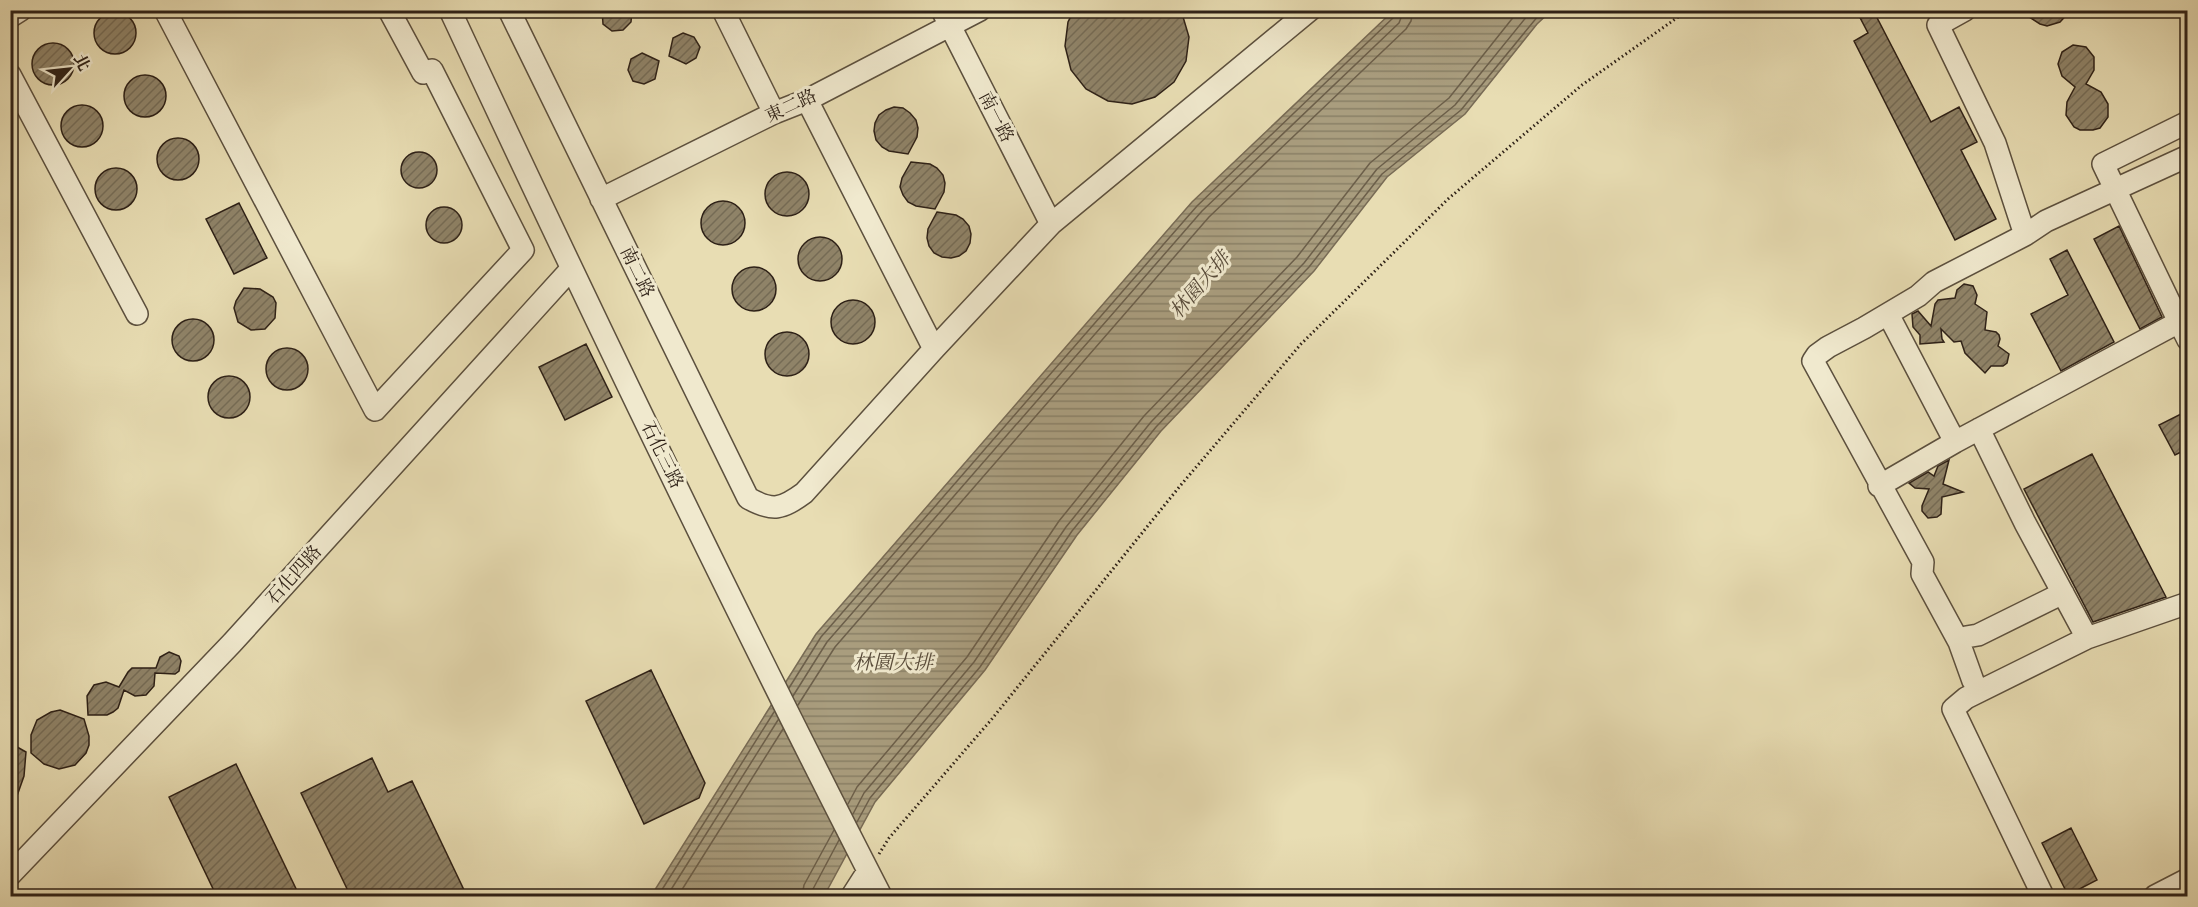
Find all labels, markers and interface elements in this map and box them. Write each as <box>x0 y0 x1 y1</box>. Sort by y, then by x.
north arrow <box>39 39 99 99</box>
text: 北 <box>70 51 94 74</box>
street label: 東二路 <box>762 85 820 127</box>
street label: 南一路 <box>974 88 1018 146</box>
street label: 南二路 <box>616 243 658 301</box>
water label: 林園大排 <box>1165 245 1237 323</box>
street label: 石化三路 <box>637 418 687 492</box>
street label: 石化四路 <box>262 541 326 609</box>
water label: 林園大排 <box>853 651 936 674</box>

